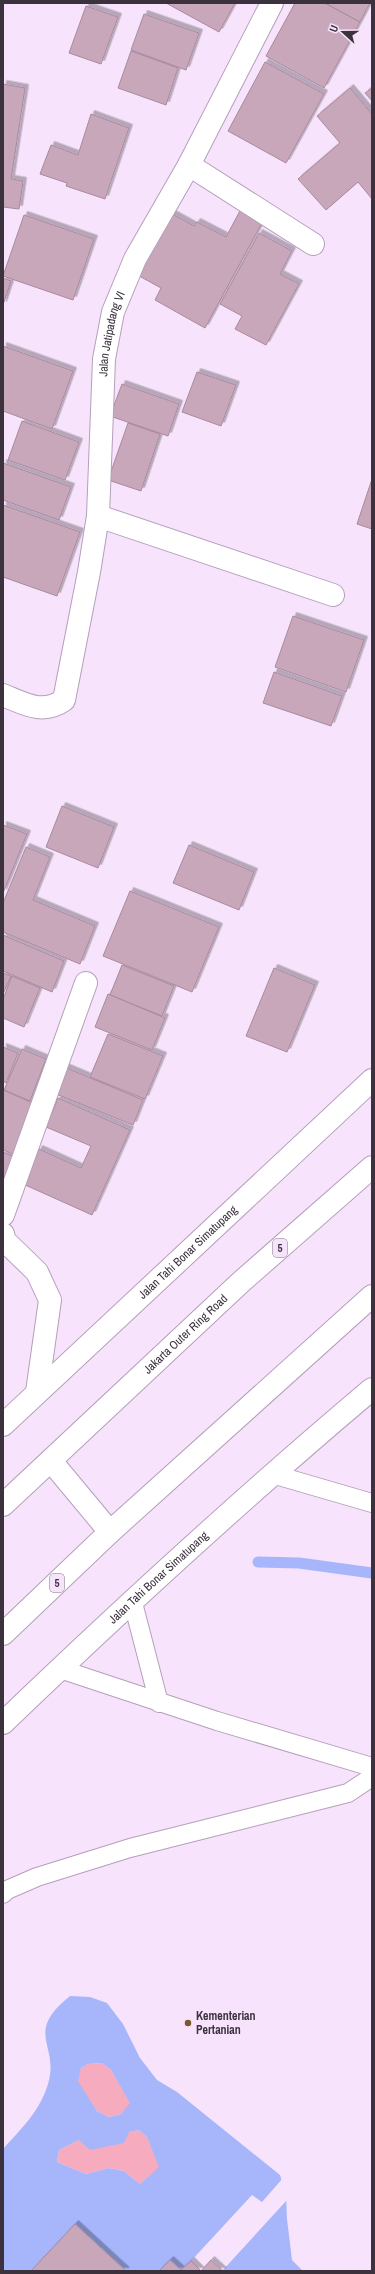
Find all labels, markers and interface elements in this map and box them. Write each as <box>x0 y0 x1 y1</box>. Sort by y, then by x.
north arrow <box>323 12 363 52</box>
text: U <box>326 23 341 34</box>
street label: Jalan Jatipadang VI <box>95 289 129 377</box>
street label: Jalan Tahi Bonar Simatupang <box>135 1202 241 1302</box>
road number: 5 <box>273 1239 287 1257</box>
street label: Jakarta Outer Ring Road <box>140 1291 231 1377</box>
street label: Jalan Tahi Bonar Simatupang <box>105 1527 212 1627</box>
road number: 5 <box>50 1574 64 1592</box>
place label: Kementerian Pertanian <box>196 2008 256 2038</box>
marker: Kementerian Pertanian <box>183 2018 193 2028</box>

